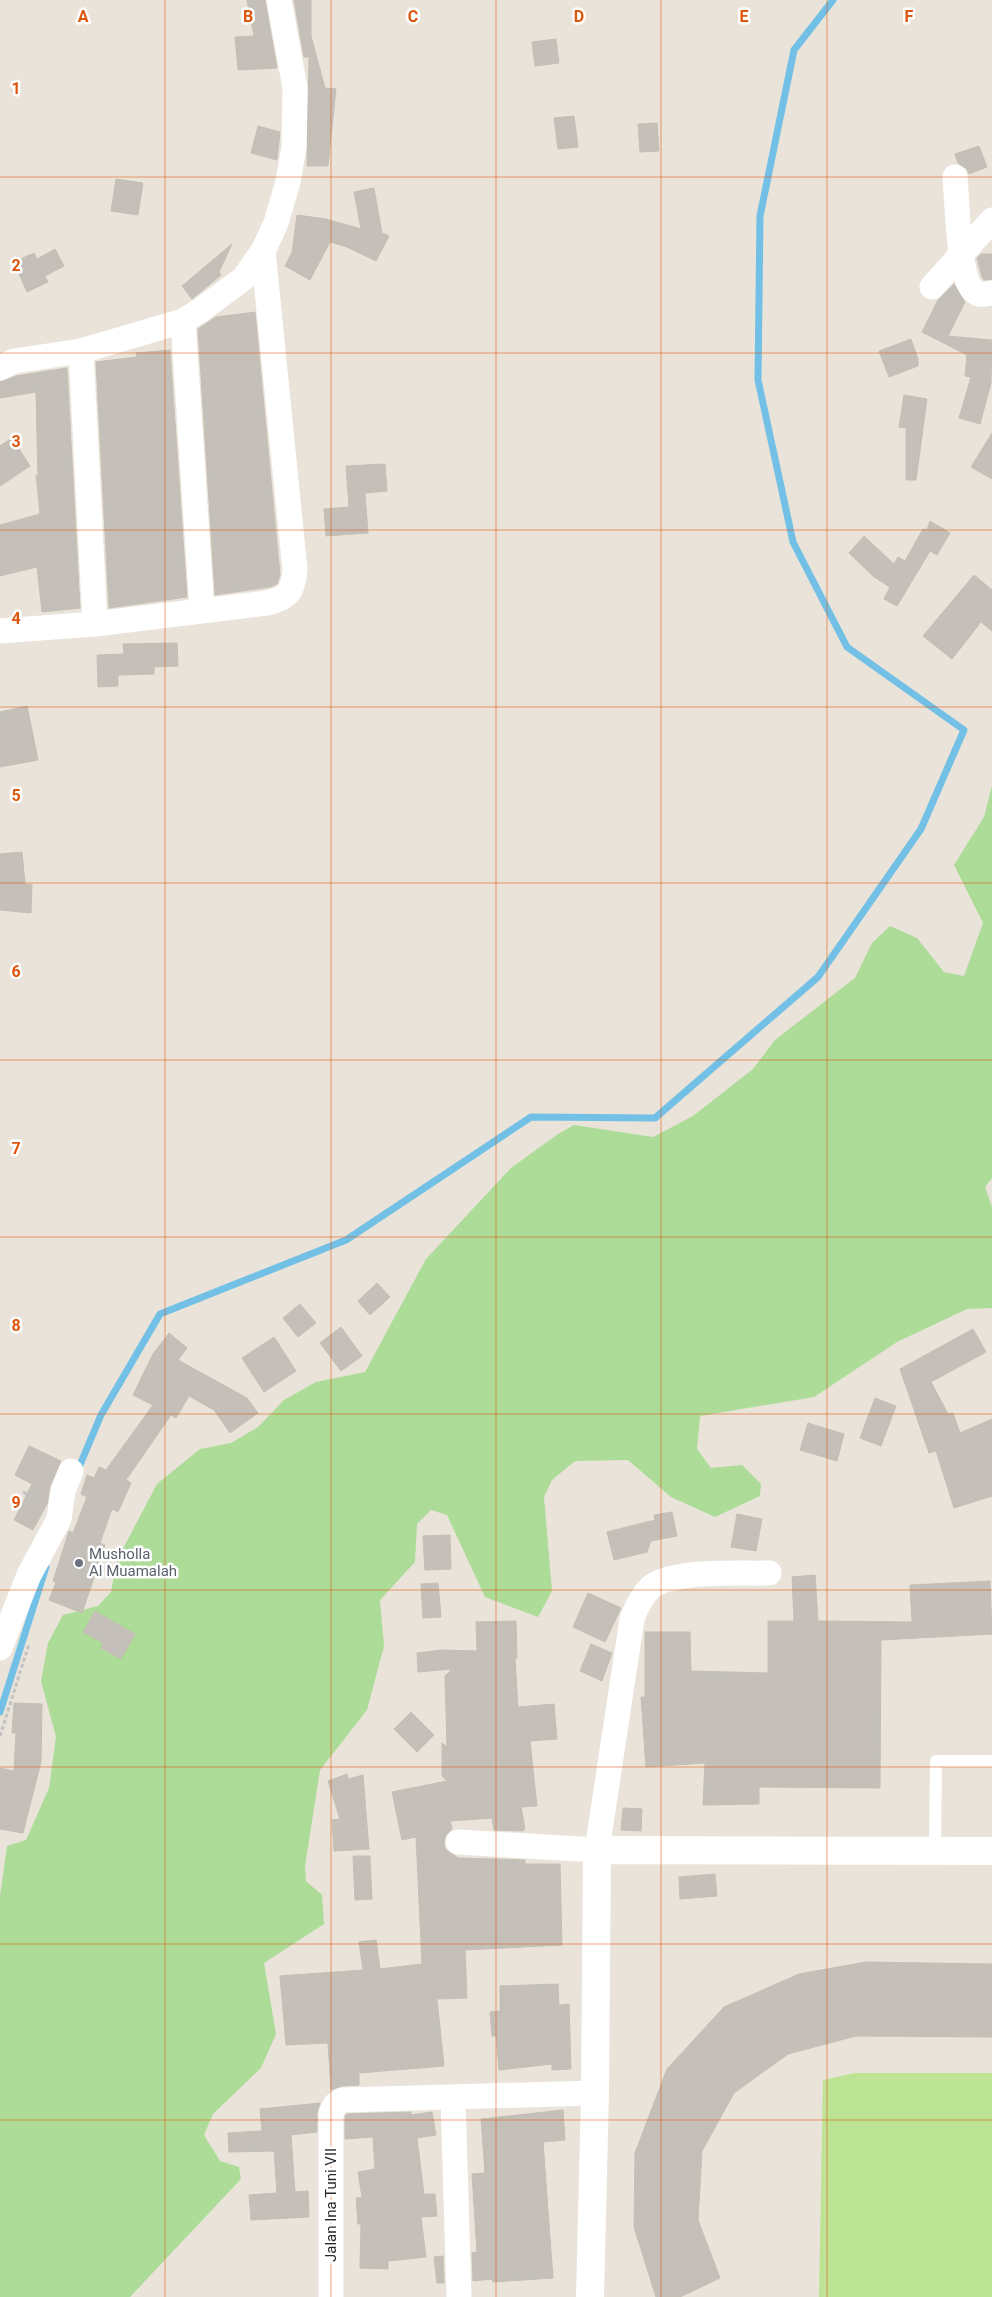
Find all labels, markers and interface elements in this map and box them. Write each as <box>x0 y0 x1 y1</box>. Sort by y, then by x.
text: A <box>78 7 89 26</box>
text: B <box>243 7 253 26</box>
text: C <box>408 7 418 26</box>
text: D <box>574 7 584 26</box>
text: E <box>740 7 749 26</box>
text: F <box>905 7 914 26</box>
text: 1 <box>11 79 21 98</box>
text: 2 <box>11 256 21 275</box>
text: 3 <box>11 432 21 451</box>
text: 4 <box>11 609 21 628</box>
text: 5 <box>11 786 21 805</box>
text: 6 <box>11 962 21 981</box>
text: 7 <box>11 1139 21 1158</box>
text: 8 <box>11 1316 21 1335</box>
text: 9 <box>11 1493 21 1512</box>
place label: Musholla Al Muamalah <box>89 1545 177 1580</box>
marker: Musholla Al Muamalah <box>73 1557 85 1569</box>
street label: Jalan Ina Tuni VII <box>322 2148 340 2262</box>

